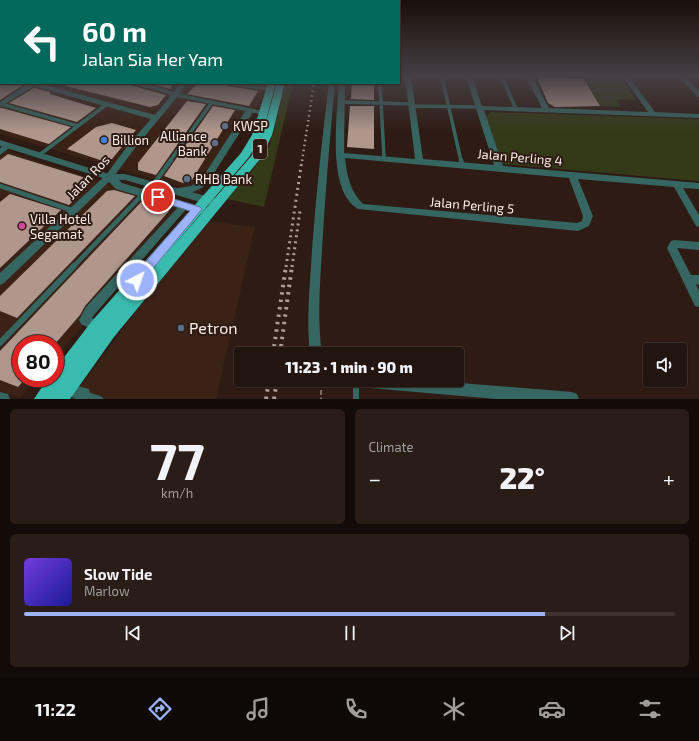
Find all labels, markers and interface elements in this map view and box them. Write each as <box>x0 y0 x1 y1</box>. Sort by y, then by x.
text: 60 m <box>82 14 147 48</box>
icon: left <box>16 16 68 68</box>
text: Jalan Sia Her Yam <box>82 48 223 70</box>
place label: KWSP <box>233 118 268 134</box>
marker: KWSP <box>220 121 230 131</box>
place label: Alliance Bank <box>160 128 207 159</box>
place label: Billion <box>112 132 149 148</box>
marker: Billion <box>99 135 109 145</box>
marker: Alliance Bank <box>210 138 220 148</box>
road number: 1 <box>253 139 267 159</box>
street label: Jalan Perling 4 <box>477 145 563 169</box>
street label: Jalan Ros <box>63 152 113 202</box>
place label: RHB Bank <box>195 171 252 187</box>
marker: RHB Bank <box>182 174 192 184</box>
pin <box>141 180 175 214</box>
icon: arrive <box>147 186 169 208</box>
street label: Jalan Perling 5 <box>429 193 515 217</box>
place label: Villa Hotel Segamat <box>30 211 91 242</box>
marker: Villa Hotel Segamat <box>17 221 27 231</box>
position arrow <box>116 259 158 301</box>
place label: Petron <box>189 318 238 337</box>
marker: Petron <box>176 323 186 333</box>
speed limit sign: 80 <box>12 335 64 387</box>
map controls <box>643 343 687 387</box>
button: sound <box>643 343 687 387</box>
text: 11:23 · 1 min · 90 m <box>285 358 413 376</box>
text: 77 <box>150 428 205 490</box>
text: Climate <box>369 439 413 455</box>
text: 22° <box>499 459 545 495</box>
text: − <box>369 465 381 491</box>
text: + <box>663 465 675 491</box>
text: km/h <box>161 485 193 501</box>
text: Slow Tide <box>84 565 152 583</box>
text: Marlow <box>84 583 130 599</box>
icon: previous <box>122 622 144 644</box>
icon: pause <box>339 622 361 644</box>
icon: next <box>556 622 578 644</box>
icon: directions <box>146 695 174 723</box>
icon: music <box>244 695 272 723</box>
icon: phone <box>342 695 370 723</box>
icon: climate <box>440 695 468 723</box>
icon: car <box>538 695 566 723</box>
icon: filters <box>636 695 664 723</box>
text: 11:22 <box>35 698 76 720</box>

